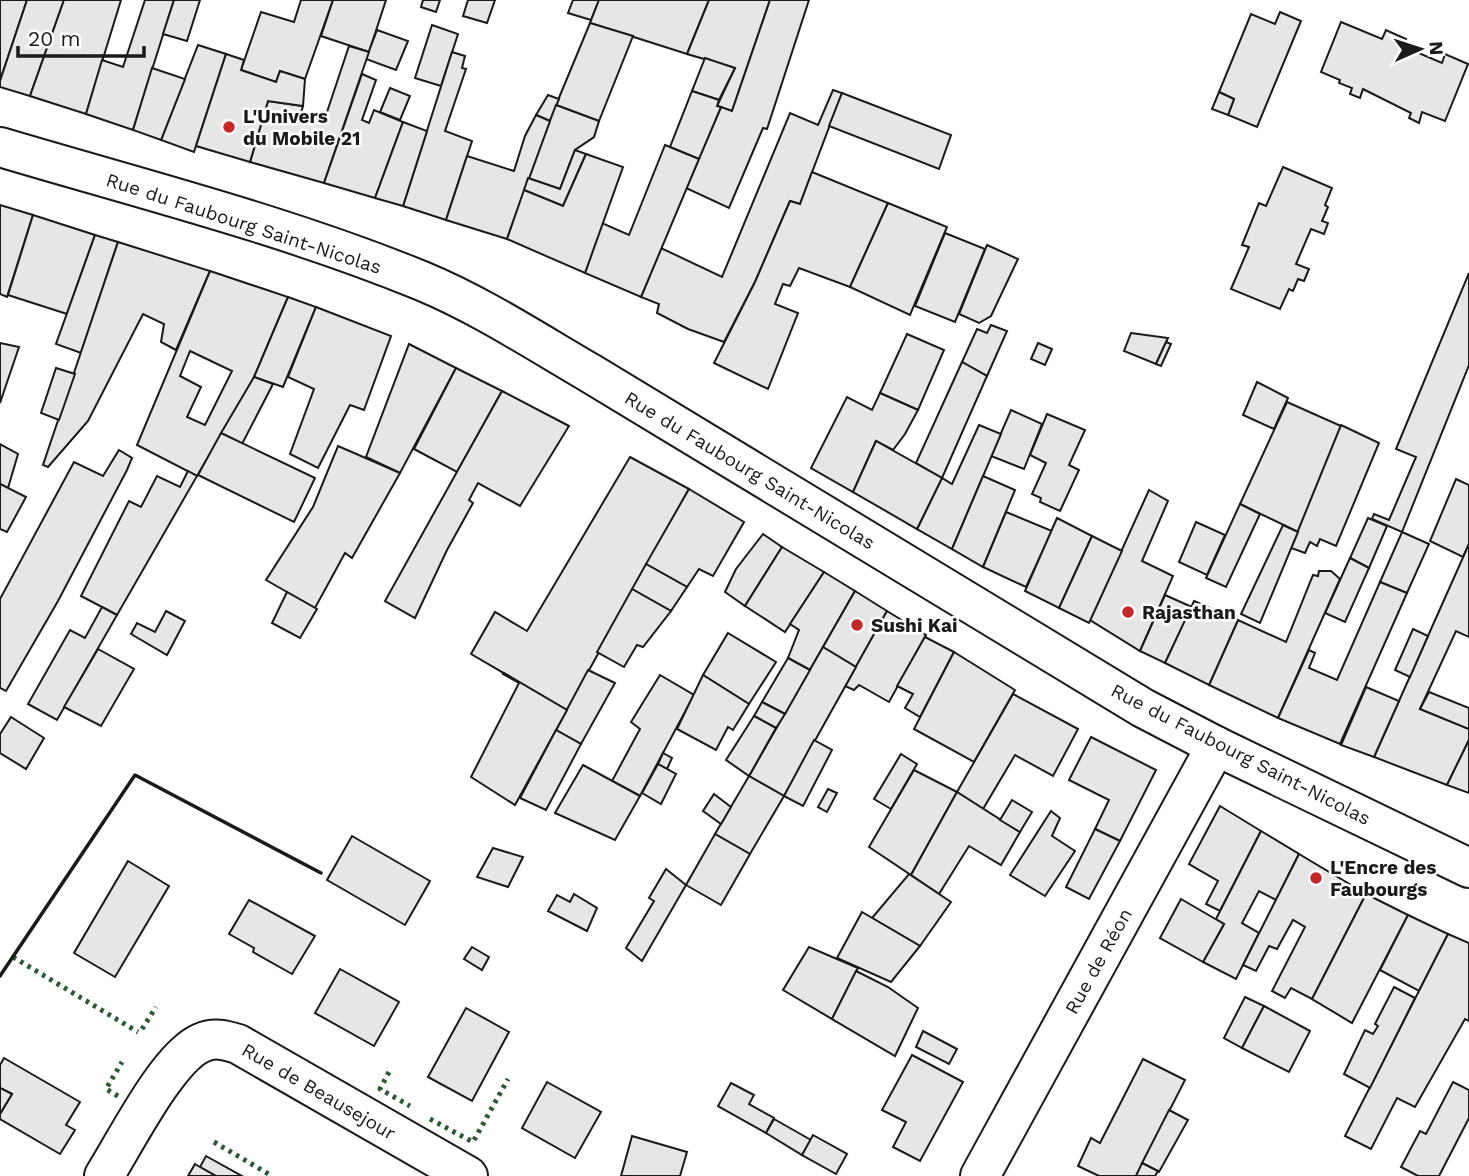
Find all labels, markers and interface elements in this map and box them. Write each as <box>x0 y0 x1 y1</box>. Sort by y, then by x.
scale bar <box>18 14 144 58</box>
north arrow <box>1385 14 1455 84</box>
text: 20 m <box>28 26 80 51</box>
text: N <box>1425 40 1448 56</box>
place label: L'Univers du Mobile 21 <box>243 105 360 150</box>
marker: L'Univers du Mobile 21 <box>221 119 237 135</box>
street label: Rue du Faubourg Saint-Nicolas <box>103 168 384 279</box>
street label: Rue du Faubourg Saint-Nicolas <box>620 386 879 554</box>
place label: Rajasthan <box>1142 601 1236 624</box>
marker: Rajasthan <box>1120 604 1136 620</box>
place label: Sushi Kai <box>871 614 957 637</box>
marker: Sushi Kai <box>849 617 865 633</box>
street label: Rue du Faubourg Saint-Nicolas <box>1107 679 1374 830</box>
place label: L'Encre des Faubourgs <box>1330 856 1436 901</box>
marker: L'Encre des Faubourgs <box>1308 870 1324 886</box>
street label: Rue de Réon <box>1060 904 1137 1018</box>
street label: Rue de Beausejour <box>238 1038 400 1145</box>

